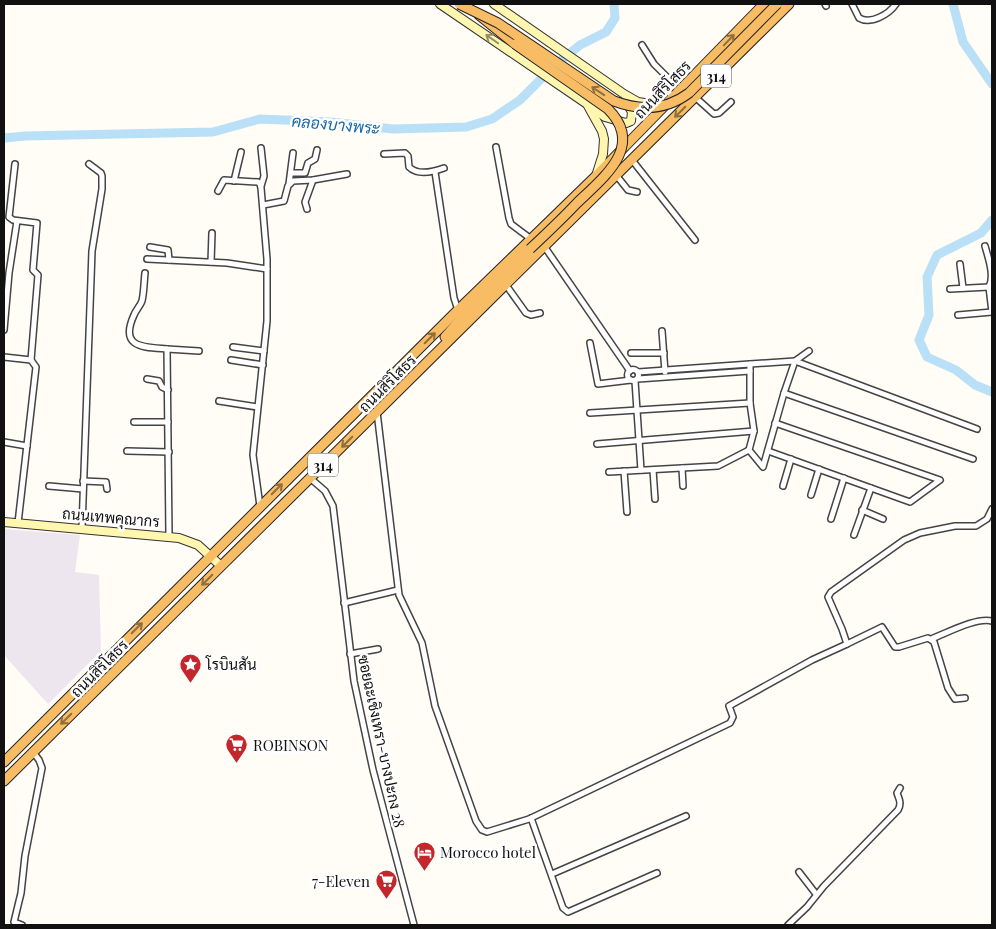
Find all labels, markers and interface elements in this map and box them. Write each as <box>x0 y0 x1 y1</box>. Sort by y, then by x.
one-way arrow <box>485 34 499 44</box>
one-way arrow <box>723 34 735 46</box>
street label: ถนนสิริโสธร <box>629 56 695 122</box>
road number: 314 <box>701 64 731 88</box>
one-way arrow <box>591 86 605 96</box>
one-way arrow <box>674 106 686 118</box>
water label: คลองบางพระ <box>291 110 382 138</box>
one-way arrow <box>424 331 436 344</box>
street label: ถนนสิริโสธร <box>354 350 420 416</box>
one-way arrow <box>341 435 353 448</box>
road number: 314 <box>308 454 338 476</box>
one-way arrow <box>271 483 284 495</box>
street label: ถนนเทพคุณากร <box>61 503 161 533</box>
one-way arrow <box>200 574 213 586</box>
one-way arrow <box>131 622 144 634</box>
street label: ถนนสิริโสธร <box>66 635 132 701</box>
place icon: โรบินสัน <box>178 652 202 683</box>
street label: ซอยฉะเชิงเทรา-บางปะกง 28 <box>354 653 410 829</box>
place label: โรบินสัน <box>205 654 256 674</box>
one-way arrow <box>61 713 73 725</box>
supermarket icon: ROBINSON <box>225 733 249 764</box>
place label: ROBINSON <box>253 735 329 755</box>
hotel icon: Morocco hotel <box>412 840 436 871</box>
place label: Morocco hotel <box>440 842 536 862</box>
supermarket icon: 7-Eleven <box>374 869 398 900</box>
place label: 7-Eleven <box>312 871 370 891</box>

